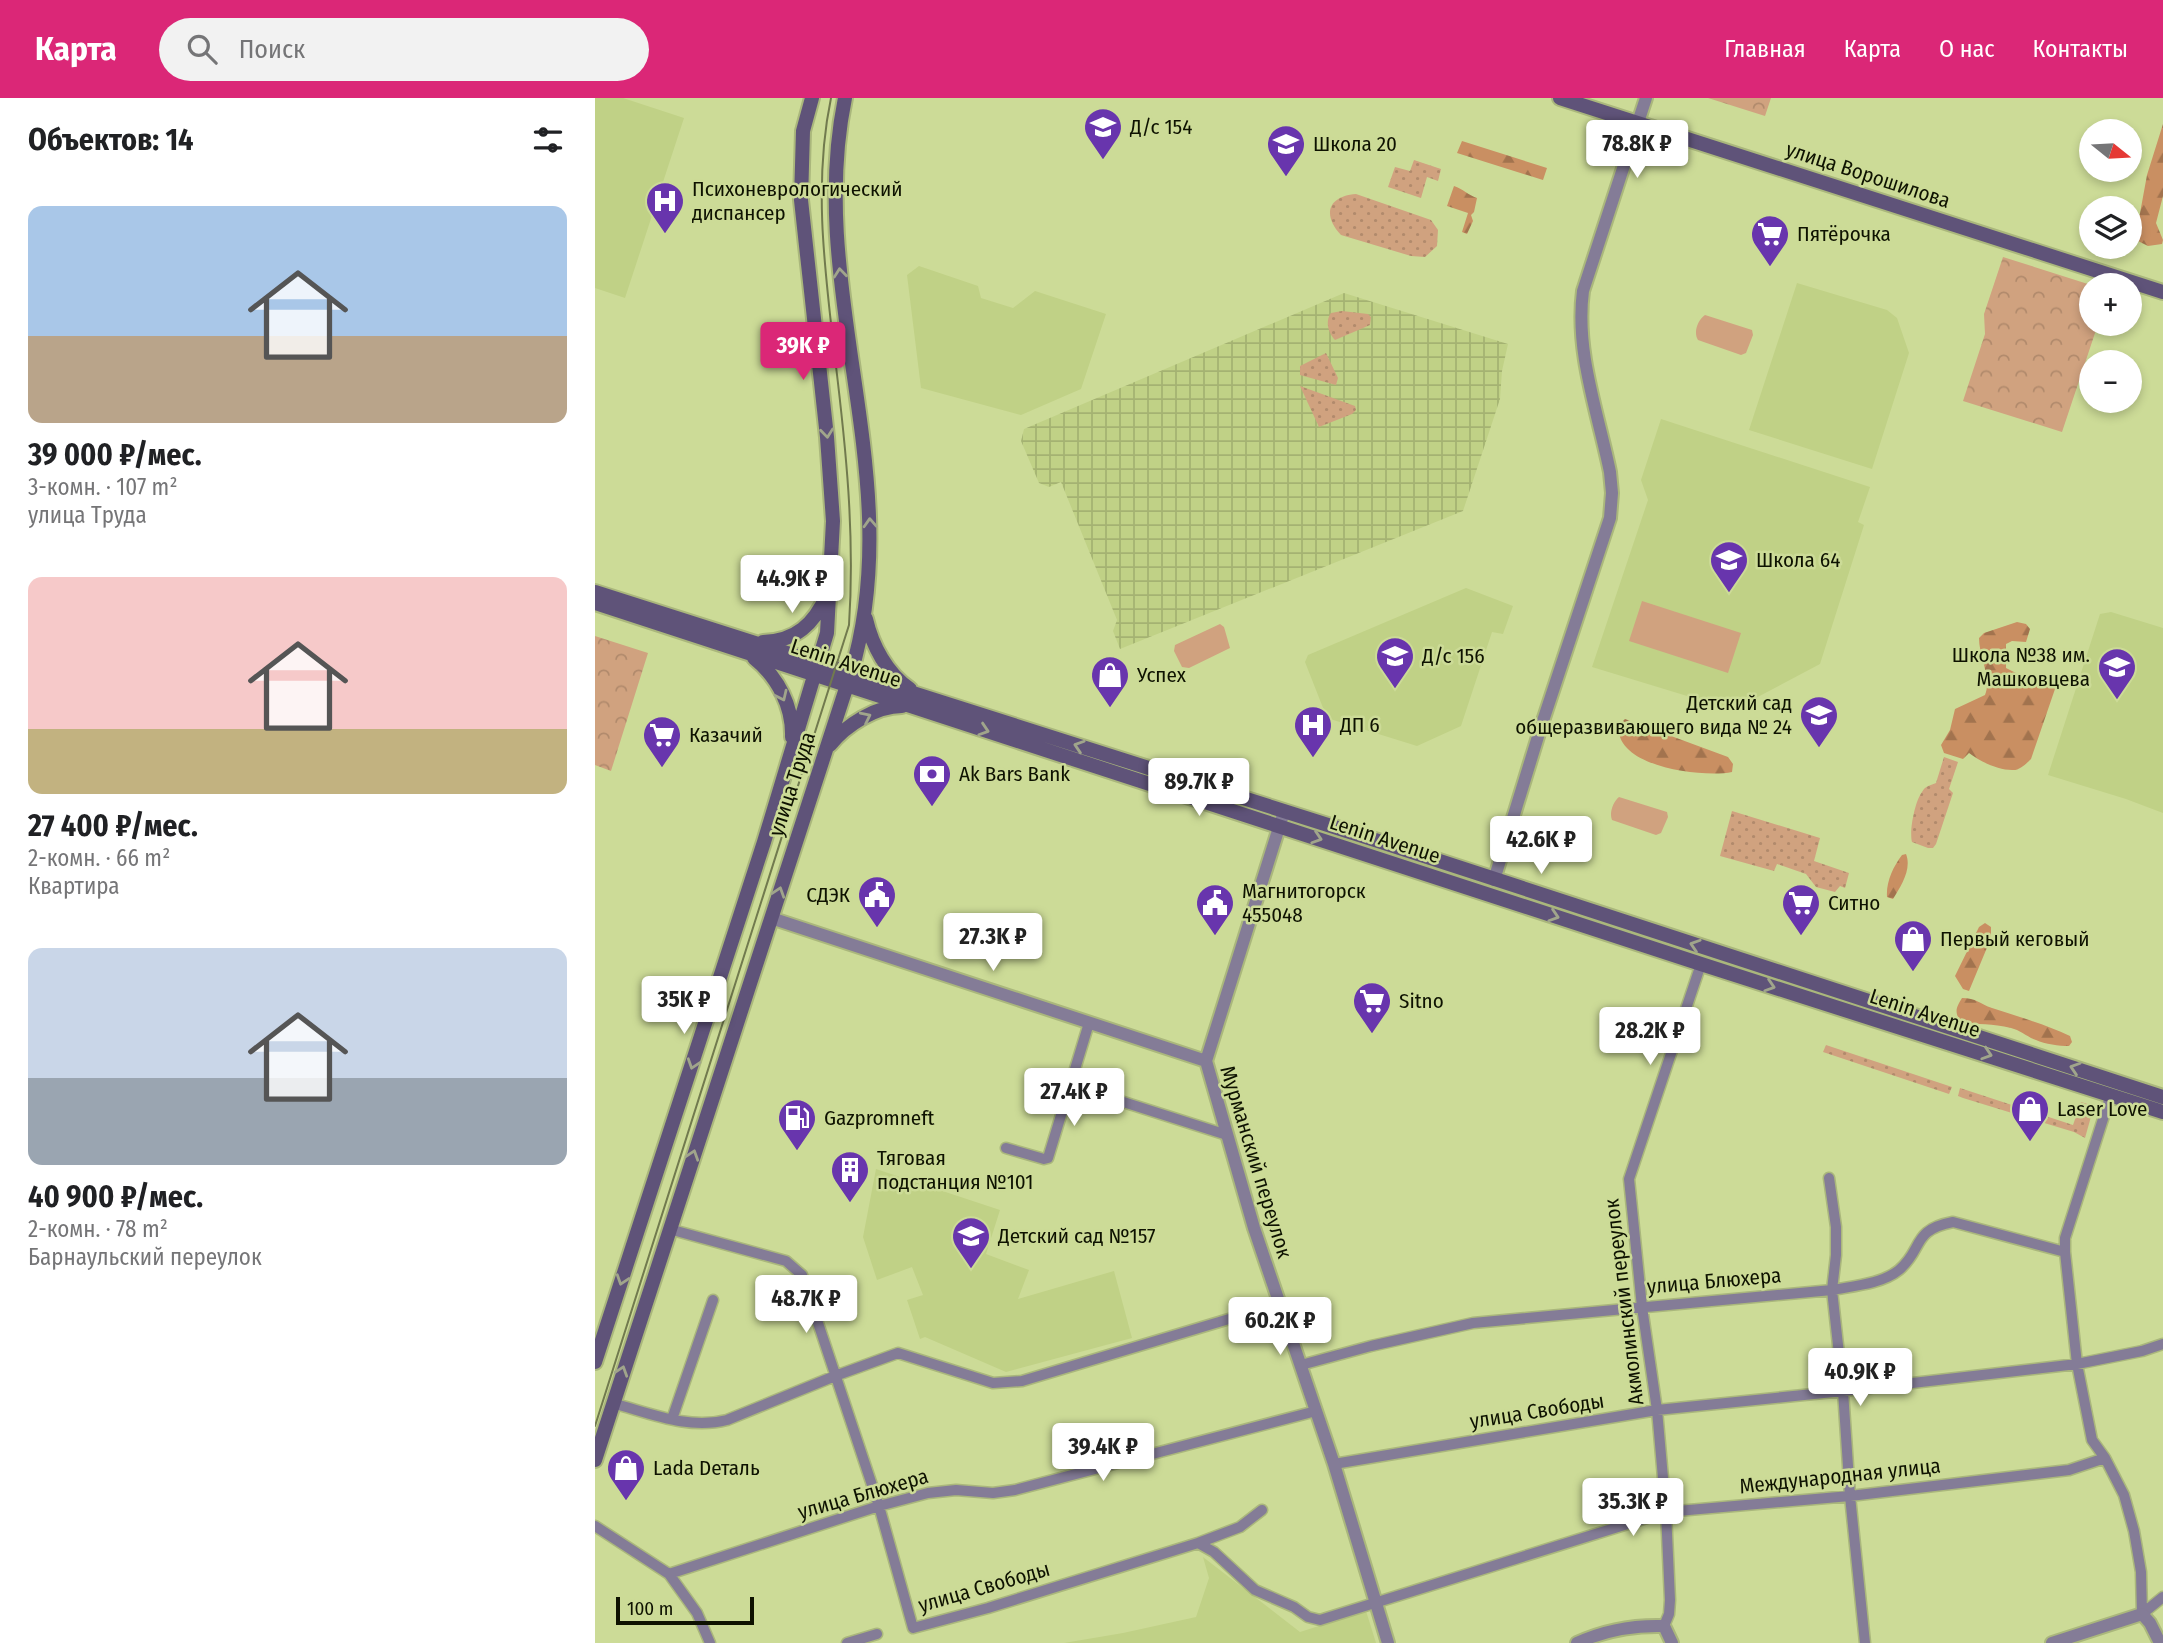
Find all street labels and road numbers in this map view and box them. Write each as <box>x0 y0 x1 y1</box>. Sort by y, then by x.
street label: улица Ворошилова <box>1783 136 1953 214</box>
street label: Lenin Avenue <box>787 633 905 693</box>
street label: улица Труда <box>763 728 821 840</box>
street label: Lenin Avenue <box>1326 809 1444 869</box>
street label: Lenin Avenue <box>1866 983 1984 1043</box>
street label: Мурманский переулок <box>1214 1063 1298 1261</box>
street label: Акмолинский переулок <box>1598 1197 1650 1407</box>
street label: улица Блюхера <box>1646 1262 1782 1300</box>
street label: улица Свободы <box>1468 1388 1606 1434</box>
street label: Международная улица <box>1738 1453 1942 1499</box>
street label: улица Блюхера <box>795 1463 931 1525</box>
street label: улица Свободы <box>915 1556 1053 1618</box>

